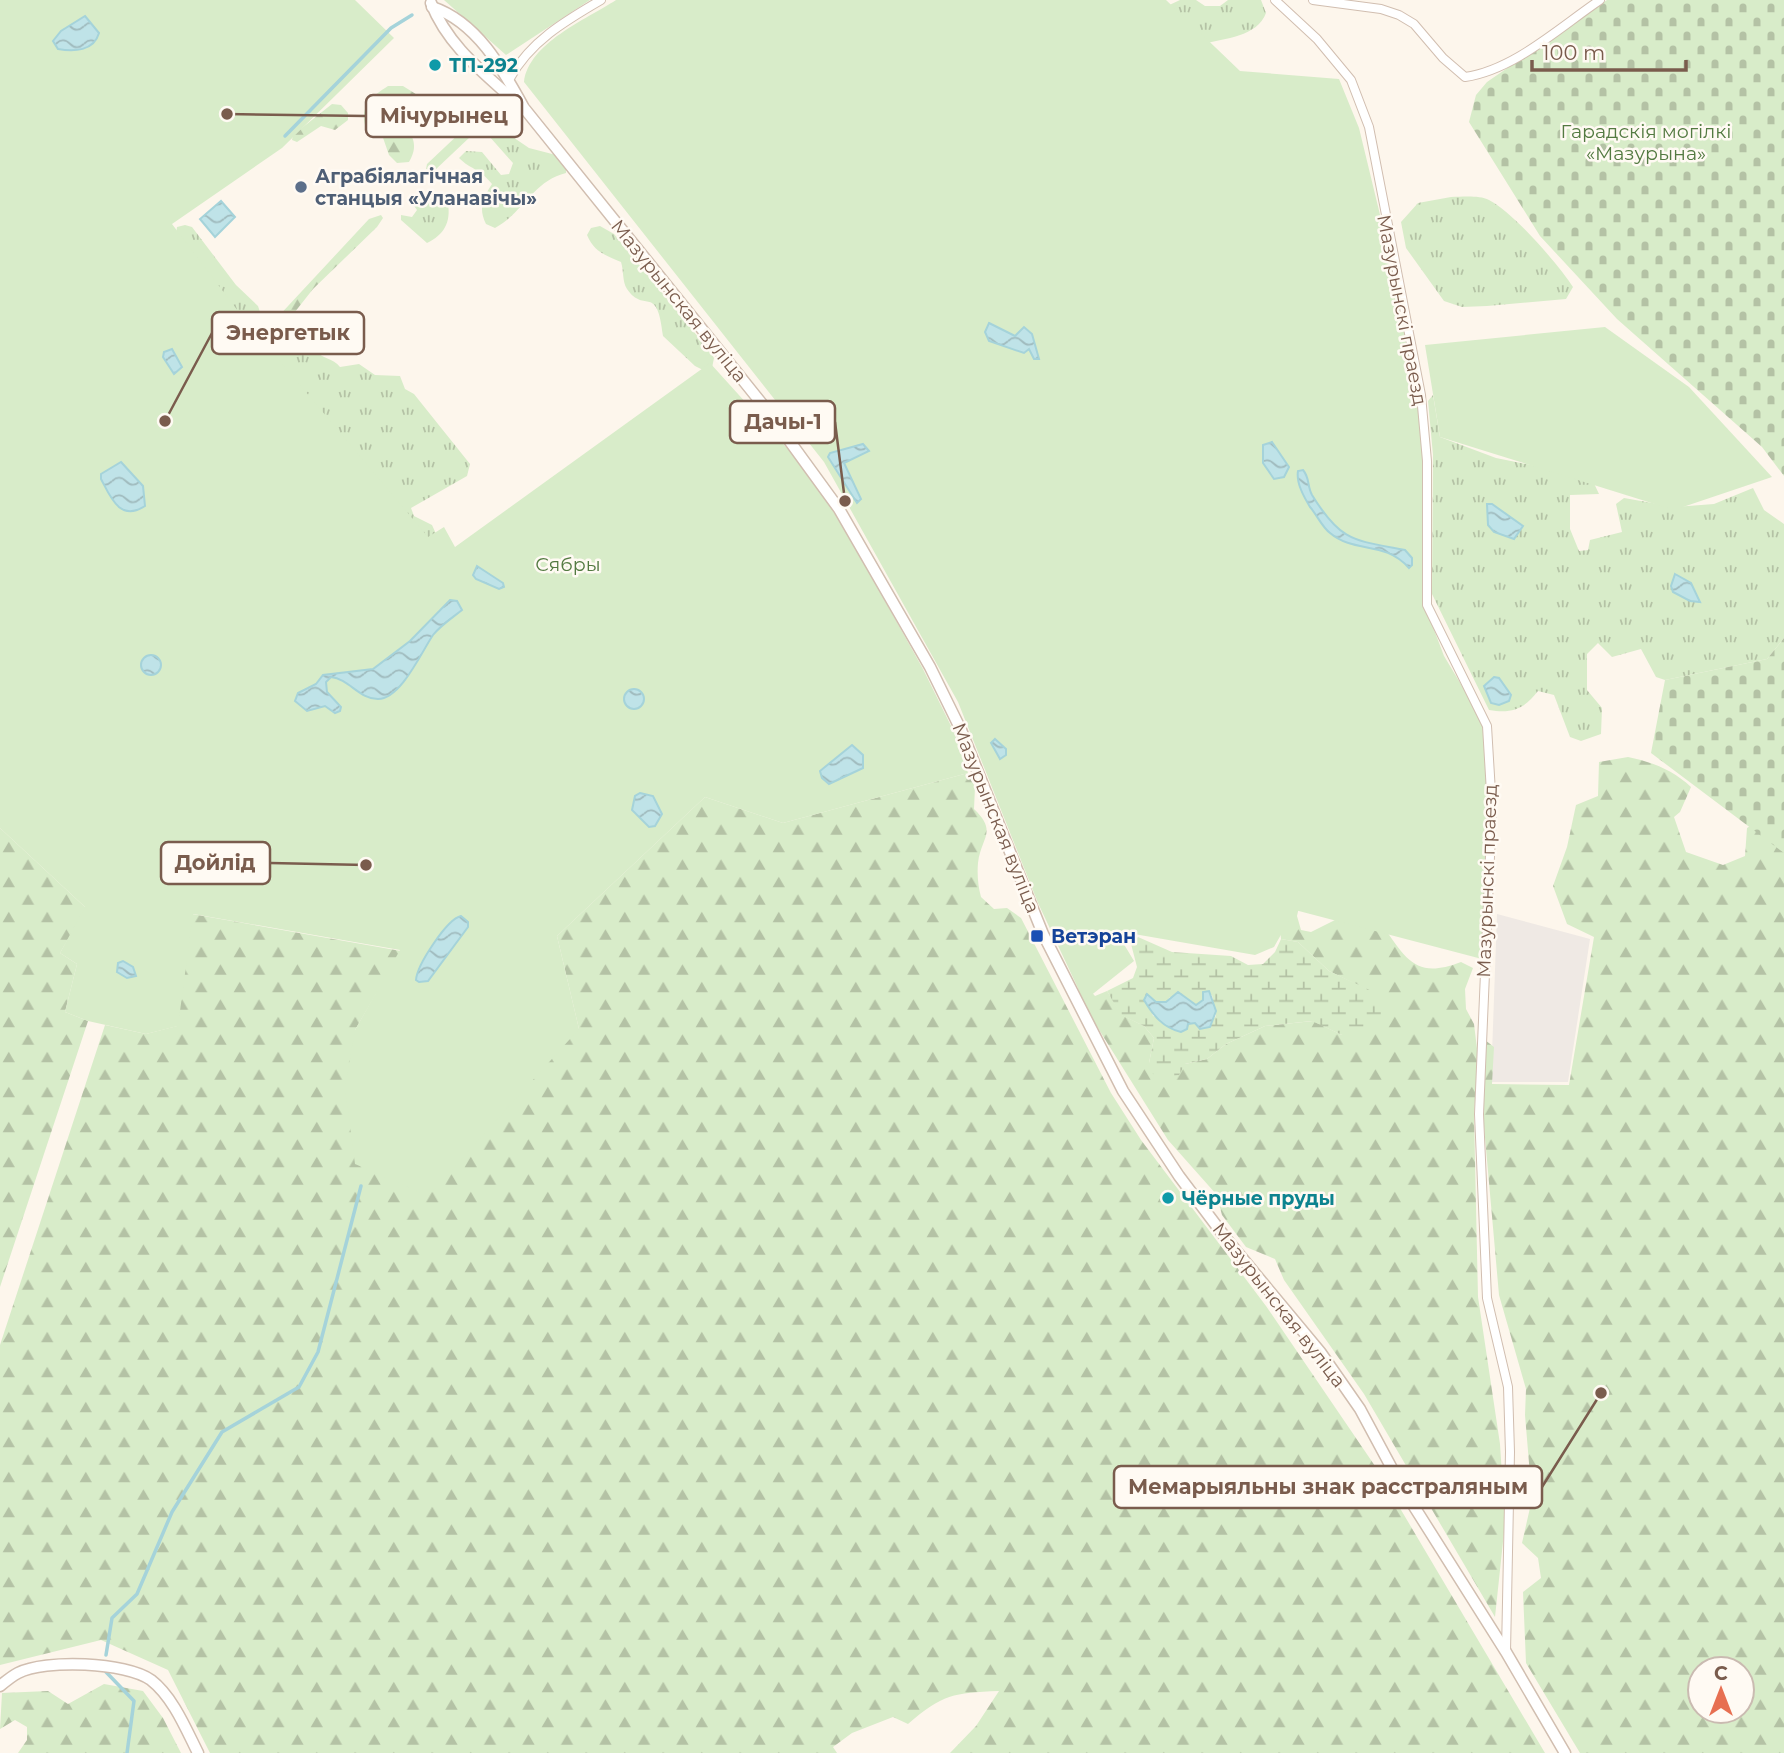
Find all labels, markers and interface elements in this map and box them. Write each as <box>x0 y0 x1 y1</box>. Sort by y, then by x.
scale bar <box>1532 28 1686 72</box>
text: 100 m <box>1542 40 1605 65</box>
place label: ТП-292 <box>449 54 518 77</box>
marker: ТП-292 <box>427 57 443 73</box>
callout: Мічурынец <box>366 95 522 137</box>
text: Мічурынец <box>380 103 508 128</box>
park label: Гарадскія могілкі «Мазурына» <box>1561 120 1731 165</box>
place label: Аграбіялагічная станцыя «Уланавічы» <box>315 165 537 210</box>
marker: Аграбіялагічная станцыя «Уланавічы» <box>293 179 309 195</box>
street label: Мазурынскі праезд <box>1372 213 1432 407</box>
street label: Мазурынская вуліца <box>606 215 752 387</box>
callout: Энергетык <box>212 312 364 354</box>
text: Энергетык <box>226 320 350 345</box>
callout: Дачы-1 <box>730 401 835 443</box>
text: Дачы-1 <box>744 409 822 434</box>
park label: Сябры <box>535 553 601 576</box>
street label: Мазурынская вуліца <box>947 720 1045 916</box>
street label: Мазурынскі праезд <box>1472 784 1502 978</box>
callout: Дойлід <box>161 842 270 884</box>
text: Дойлід <box>174 850 256 875</box>
place label: Ветэран <box>1051 925 1136 948</box>
marker: Ветэран <box>1029 928 1045 944</box>
place label: Чёрные пруды <box>1182 1187 1335 1210</box>
marker: Чёрные пруды <box>1160 1190 1176 1206</box>
street label: Мазурынская вуліца <box>1207 1218 1351 1392</box>
callout: Мемарыяльны знак расстраляным <box>1114 1466 1542 1508</box>
text: Мемарыяльны знак расстраляным <box>1128 1474 1528 1499</box>
north arrow <box>1686 1655 1756 1725</box>
text: С <box>1714 1662 1728 1685</box>

